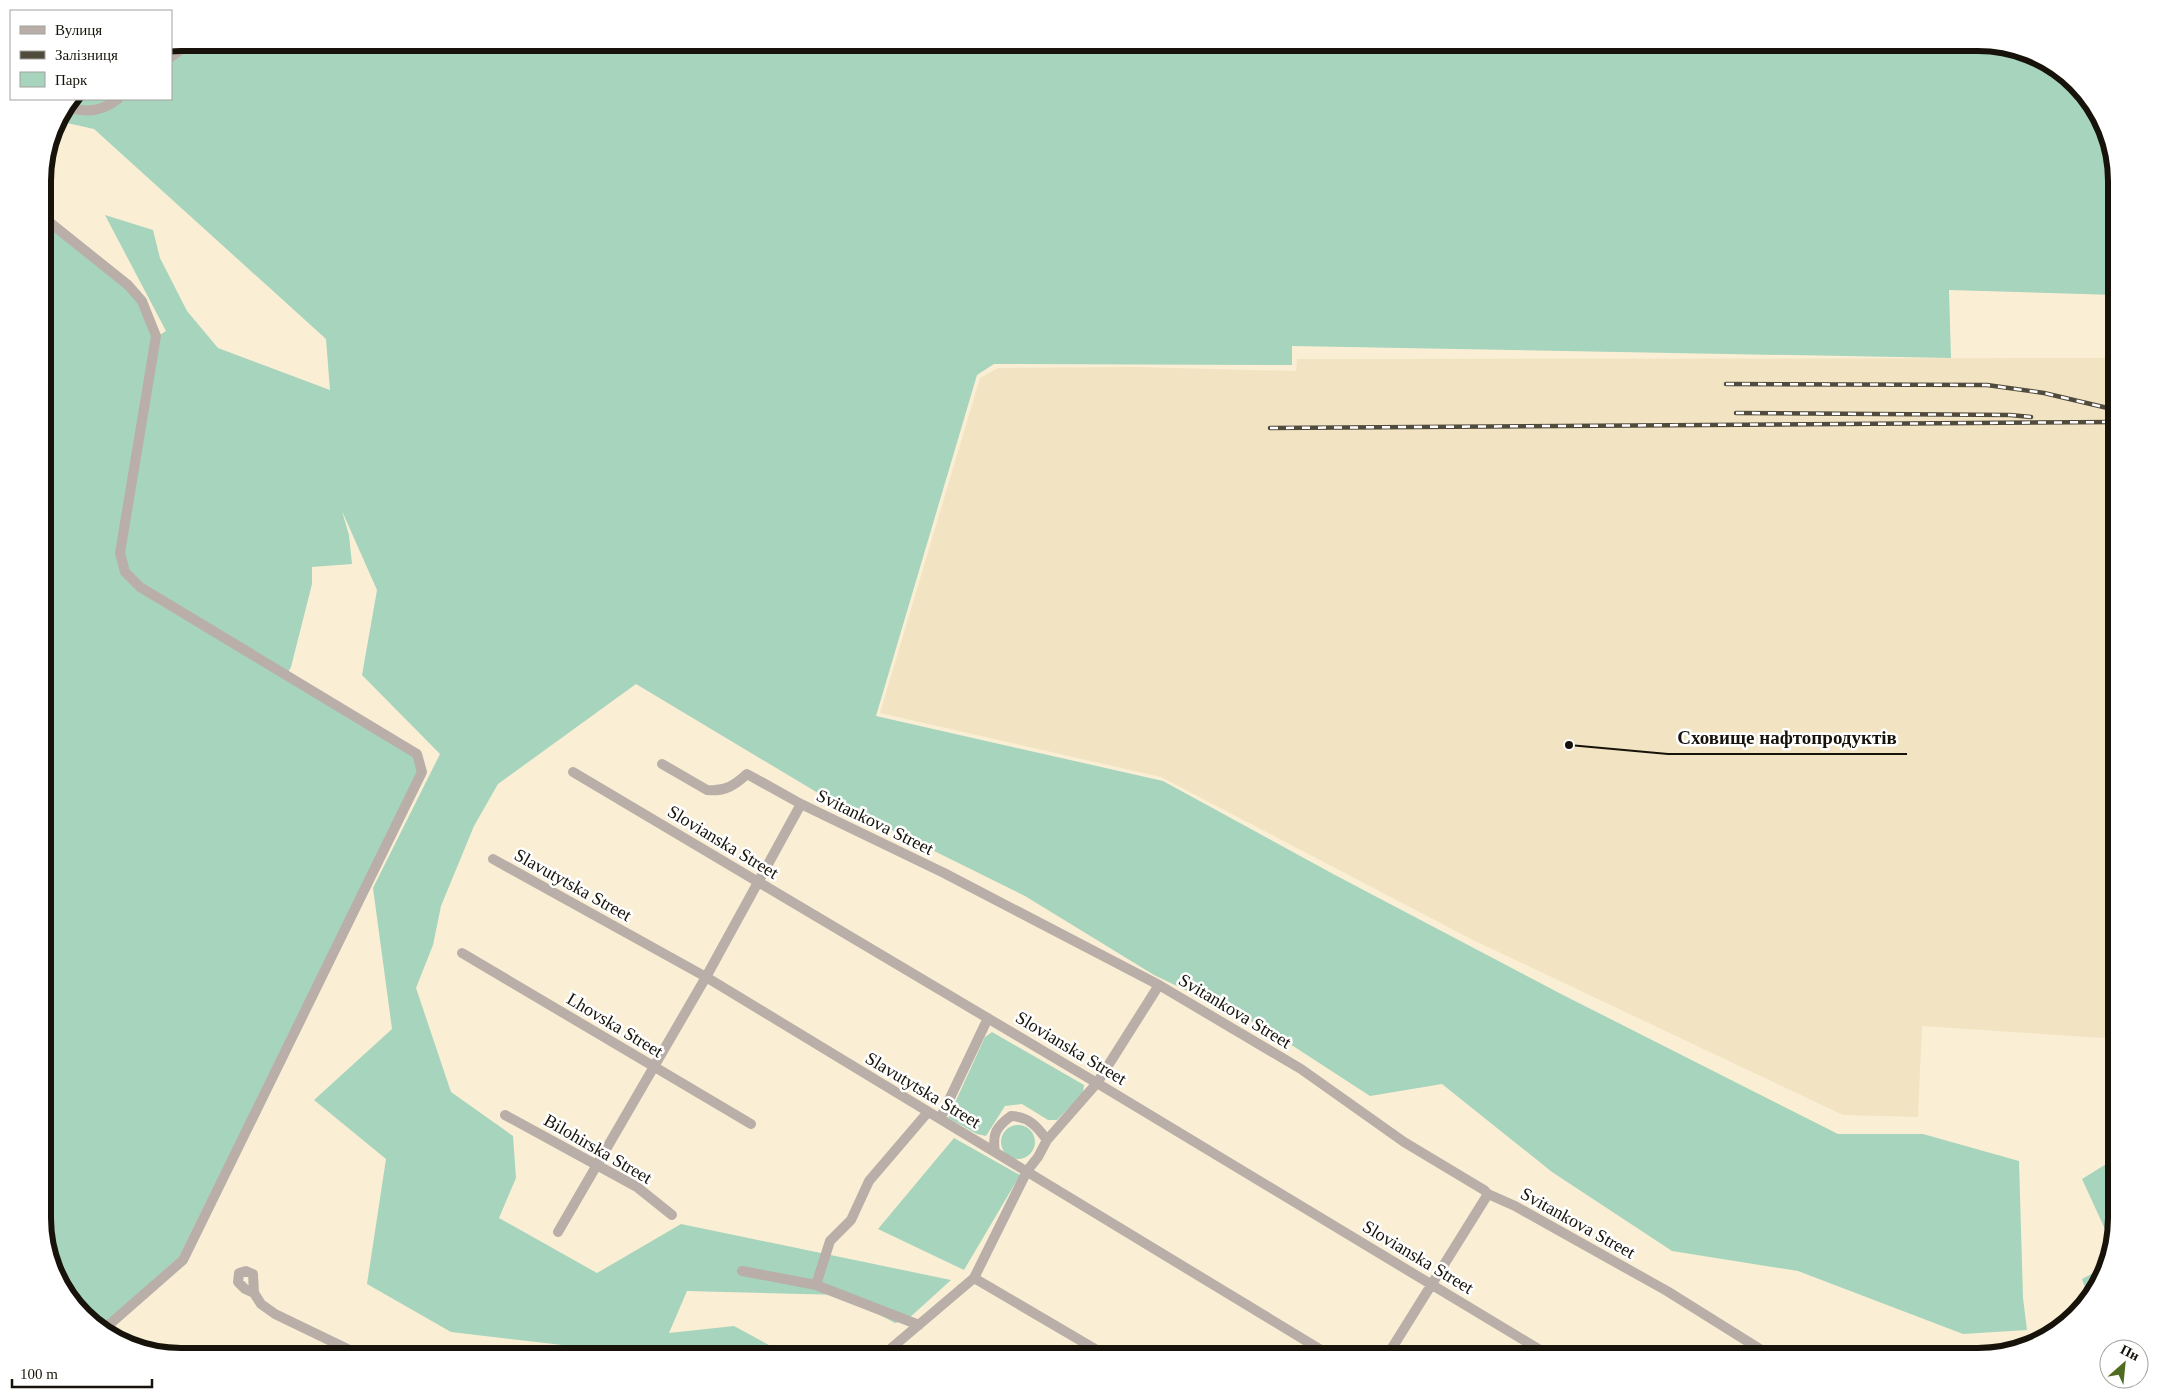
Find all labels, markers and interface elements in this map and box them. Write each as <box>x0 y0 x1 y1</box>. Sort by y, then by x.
legend <box>10 10 172 100</box>
text: Вулиця <box>55 22 102 38</box>
text: Залізниця <box>55 47 118 63</box>
text: Парк <box>55 72 88 88</box>
callout: Сховище нафтопродуктів <box>1668 720 1907 754</box>
text: Сховище нафтопродуктів <box>1677 727 1897 748</box>
street label: Svitankova Street <box>813 785 937 859</box>
street label: Slovianska Street <box>664 801 782 883</box>
street label: Slavutytska Street <box>511 845 635 925</box>
street label: Svitankova Street <box>1175 970 1295 1052</box>
street label: Lhovska Street <box>563 988 667 1062</box>
street label: Slovianska Street <box>1012 1007 1130 1089</box>
street label: Slavutytska Street <box>862 1048 984 1132</box>
street label: Bilohirska Street <box>540 1110 656 1188</box>
street label: Svitankova Street <box>1517 1183 1639 1263</box>
street label: Slovianska Street <box>1359 1216 1477 1298</box>
north arrow <box>2099 1339 2149 1389</box>
text: Пн <box>2118 1342 2142 1364</box>
scale bar <box>12 1356 152 1388</box>
text: 100 m <box>20 1366 58 1382</box>

